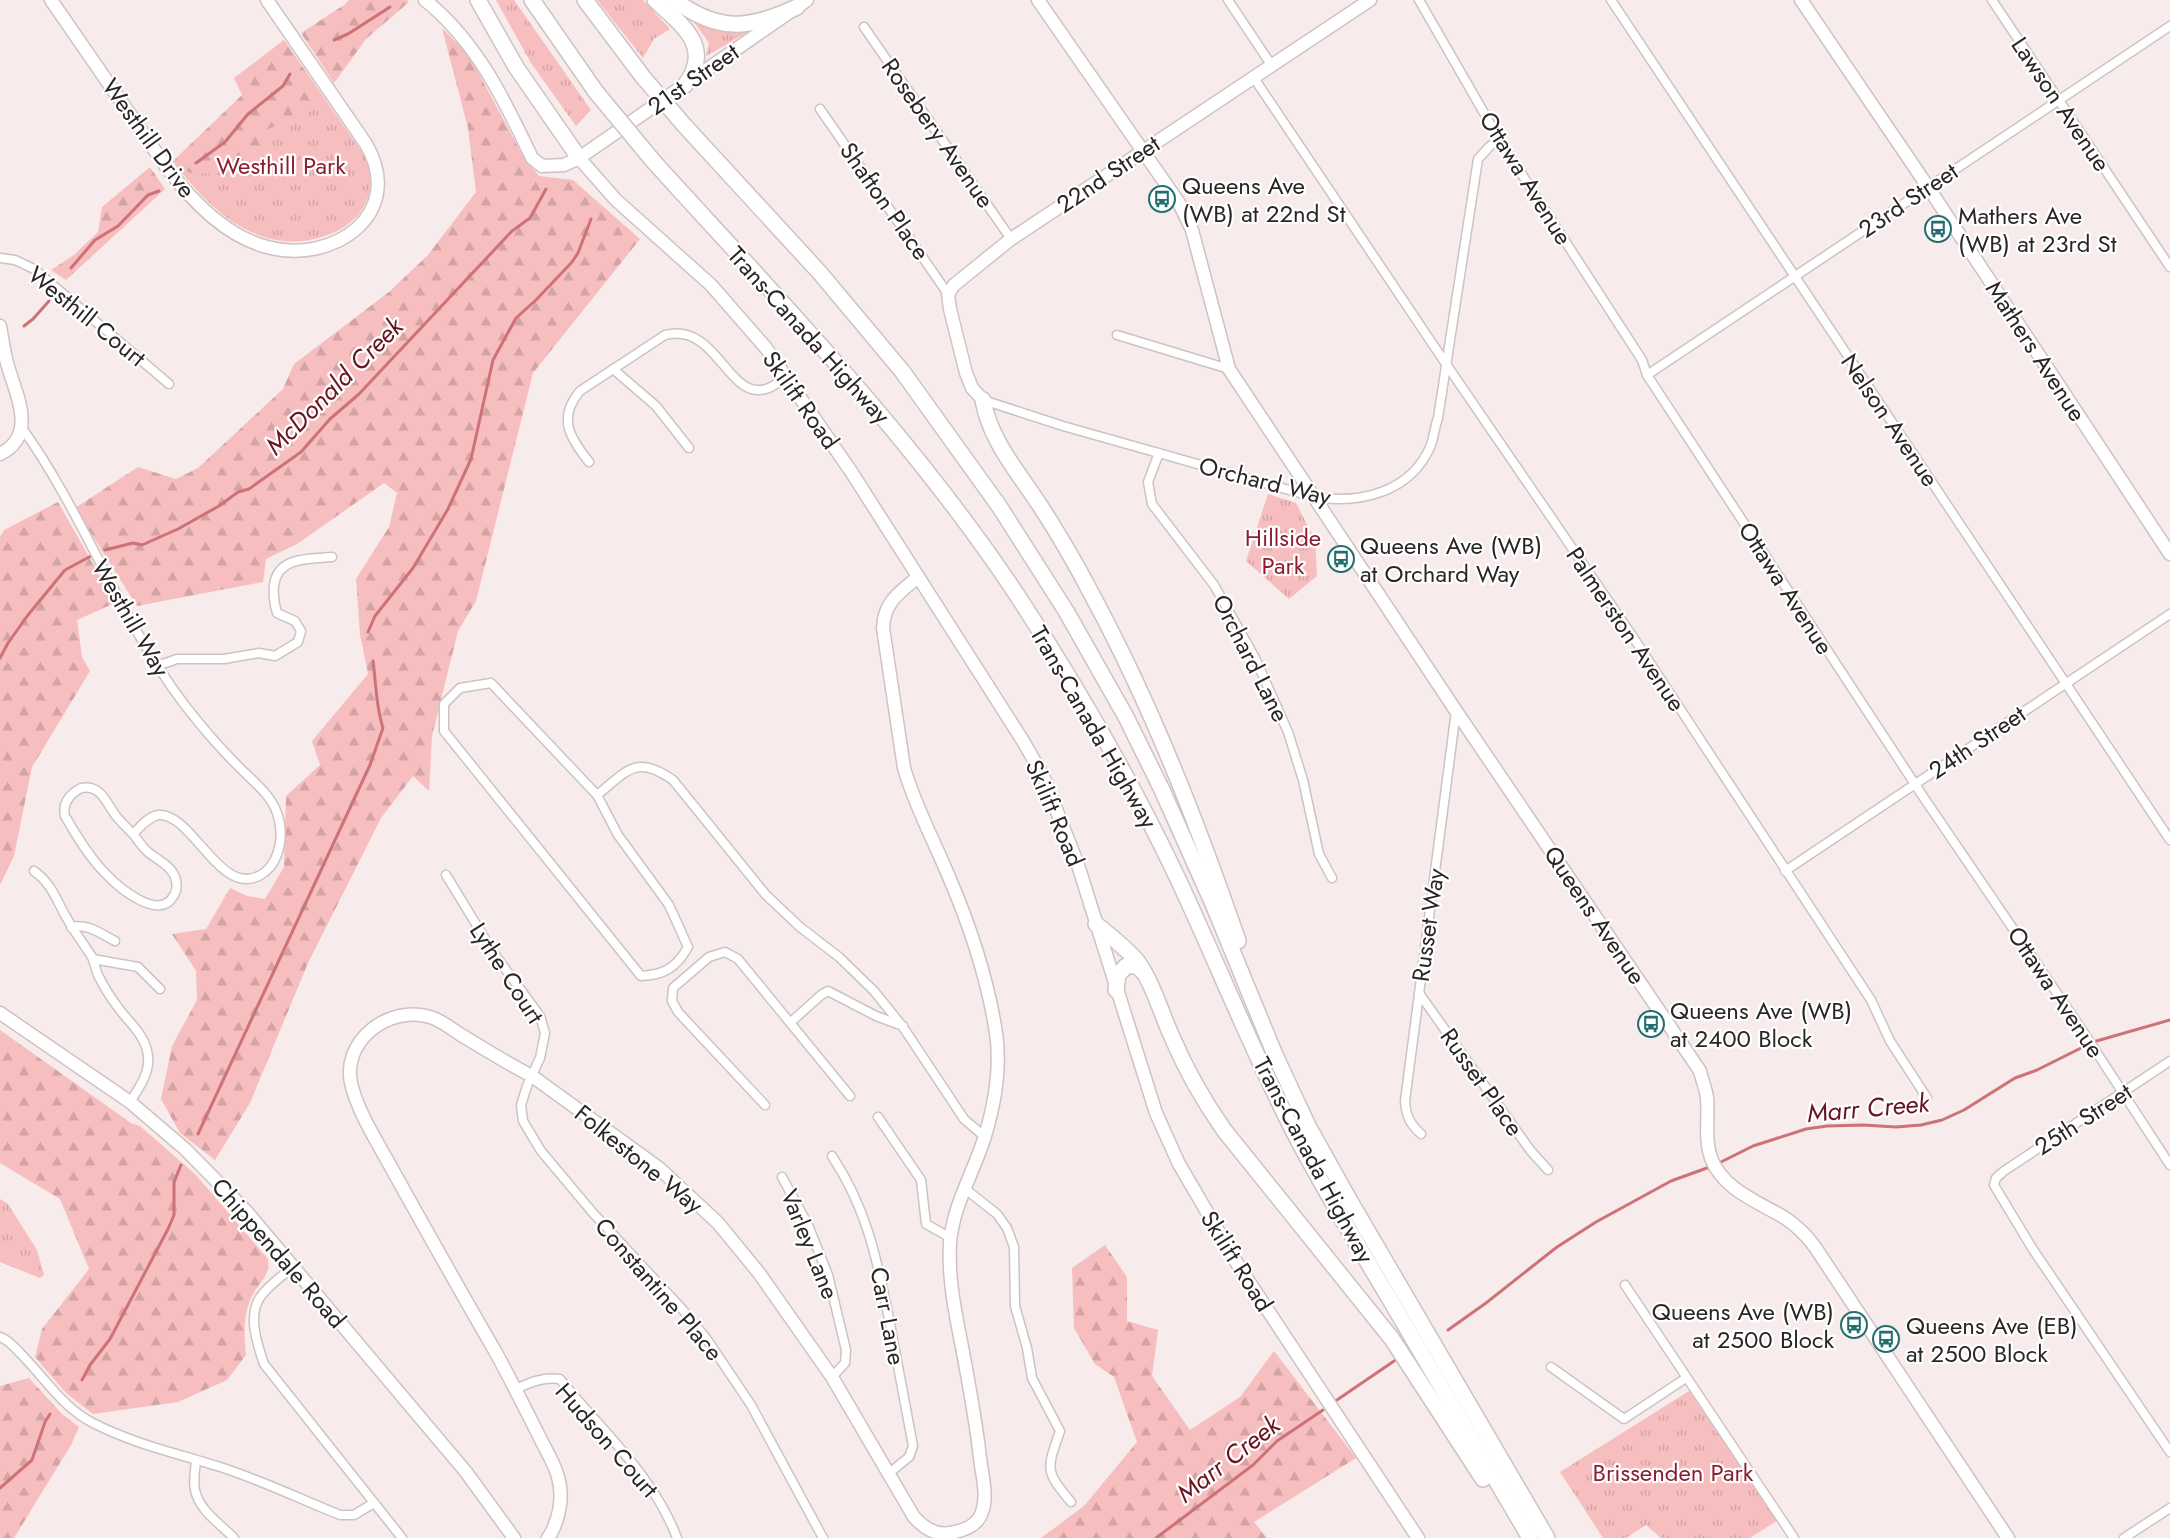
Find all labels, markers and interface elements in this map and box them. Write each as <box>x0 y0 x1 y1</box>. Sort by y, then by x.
street label: Lawson Avenue <box>2003 30 2119 178</box>
street label: 21st Street <box>640 35 746 123</box>
street label: Rosebery Avenue <box>873 51 1003 215</box>
street label: Westhill Drive <box>94 71 204 205</box>
street label: Ottawa Avenue <box>1471 104 1581 252</box>
street label: 22nd Street <box>1049 126 1167 222</box>
street label: Shafton Place <box>831 135 939 267</box>
park label: Westhill Park <box>216 148 346 183</box>
street label: 23rd Street <box>1851 154 1965 246</box>
place label: Queens Ave (WB) at 22nd St <box>1182 168 1346 231</box>
bus stop icon: Queens Ave (WB) at 22nd St <box>1147 184 1177 214</box>
place label: Mathers Ave (WB) at 23rd St <box>1958 198 2117 261</box>
bus stop icon: Mathers Ave (WB) at 23rd St <box>1923 214 1953 244</box>
street label: Trans-Canada Highway <box>719 238 899 432</box>
street label: Westhill Court <box>20 257 154 375</box>
street label: Mathers Avenue <box>1977 274 2095 428</box>
water label: McDonald Creek <box>256 307 413 464</box>
street label: Skilift Road <box>754 344 848 456</box>
street label: Nelson Avenue <box>1832 346 1948 494</box>
street label: Orchard Way <box>1195 448 1335 514</box>
street label: Ottawa Avenue <box>1730 515 1842 661</box>
park label: Hillside Park <box>1245 520 1321 583</box>
place label: Queens Ave (WB) at Orchard Way <box>1360 528 1542 591</box>
street label: Palmerston Avenue <box>1558 540 1694 718</box>
bus stop icon: Queens Ave (WB) at Orchard Way <box>1326 544 1356 574</box>
street label: Westhill Way <box>83 553 179 683</box>
street label: Orchard Lane <box>1204 588 1298 728</box>
street label: Trans-Canada Highway <box>1022 619 1167 835</box>
street label: 24th Street <box>1921 696 2033 787</box>
street label: Skilift Road <box>1017 754 1093 872</box>
street label: Queens Avenue <box>1536 839 1654 991</box>
street label: Russet Way <box>1403 866 1453 984</box>
street label: Lythe Court <box>461 916 553 1031</box>
street label: Ottawa Avenue <box>1999 919 2113 1065</box>
place label: Queens Ave (WB) at 2400 Block <box>1670 993 1852 1056</box>
bus stop icon: Queens Ave (WB) at 2400 Block <box>1636 1009 1666 1039</box>
street label: Russet Place <box>1432 1021 1532 1143</box>
street label: Trans-Canada Highway <box>1245 1051 1383 1270</box>
street label: 25th Street <box>2027 1074 2139 1164</box>
water label: Marr Creek <box>1805 1084 1933 1132</box>
street label: Folkestone Way <box>567 1096 711 1222</box>
street label: Chippendale Road <box>204 1170 354 1336</box>
street label: Varley Lane <box>772 1184 848 1304</box>
street label: Skilift Road <box>1192 1204 1282 1318</box>
street label: Constantine Place <box>587 1210 731 1368</box>
street label: Carr Lane <box>861 1264 915 1368</box>
place label: Queens Ave (WB) at 2500 Block <box>1652 1294 1834 1357</box>
place label: Queens Ave (EB) at 2500 Block <box>1906 1308 2078 1371</box>
bus stop icon: Queens Ave (WB) at 2500 Block <box>1839 1310 1869 1340</box>
bus stop icon: Queens Ave (EB) at 2500 Block <box>1871 1324 1901 1354</box>
street label: Hudson Court <box>547 1375 667 1505</box>
water label: Marr Creek <box>1168 1405 1290 1512</box>
park label: Brissenden Park <box>1593 1455 1754 1490</box>

